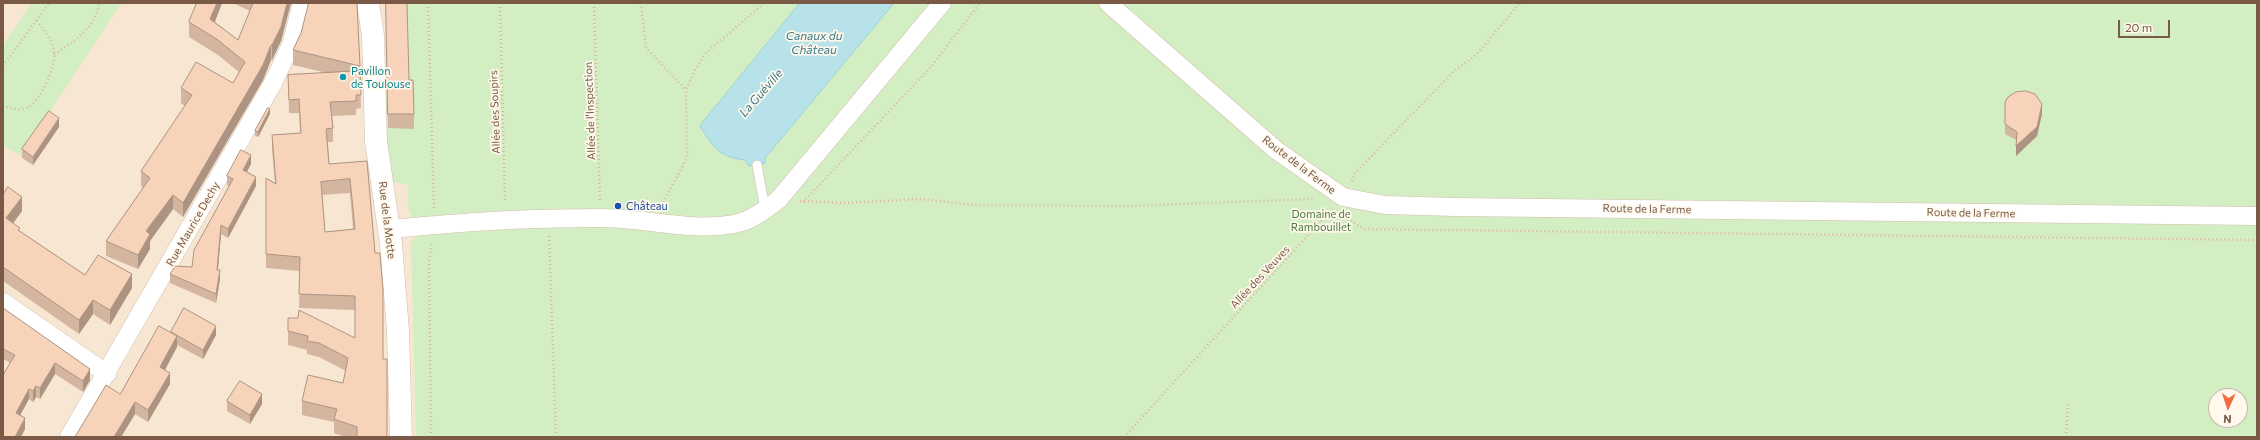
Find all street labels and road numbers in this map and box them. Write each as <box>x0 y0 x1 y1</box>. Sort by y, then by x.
street label: Allée de l'Inspection <box>582 62 598 160</box>
street label: Allée des Soupirs <box>487 70 503 154</box>
street label: Route de la Ferme <box>1260 133 1338 197</box>
street label: Rue Maurice Dechy <box>163 179 223 269</box>
street label: Rue de la Motte <box>376 180 398 260</box>
street label: Route de la Ferme <box>1603 202 1691 216</box>
street label: Route de la Ferme <box>1927 206 2015 220</box>
street label: Allée des Veuves <box>1228 243 1292 311</box>

